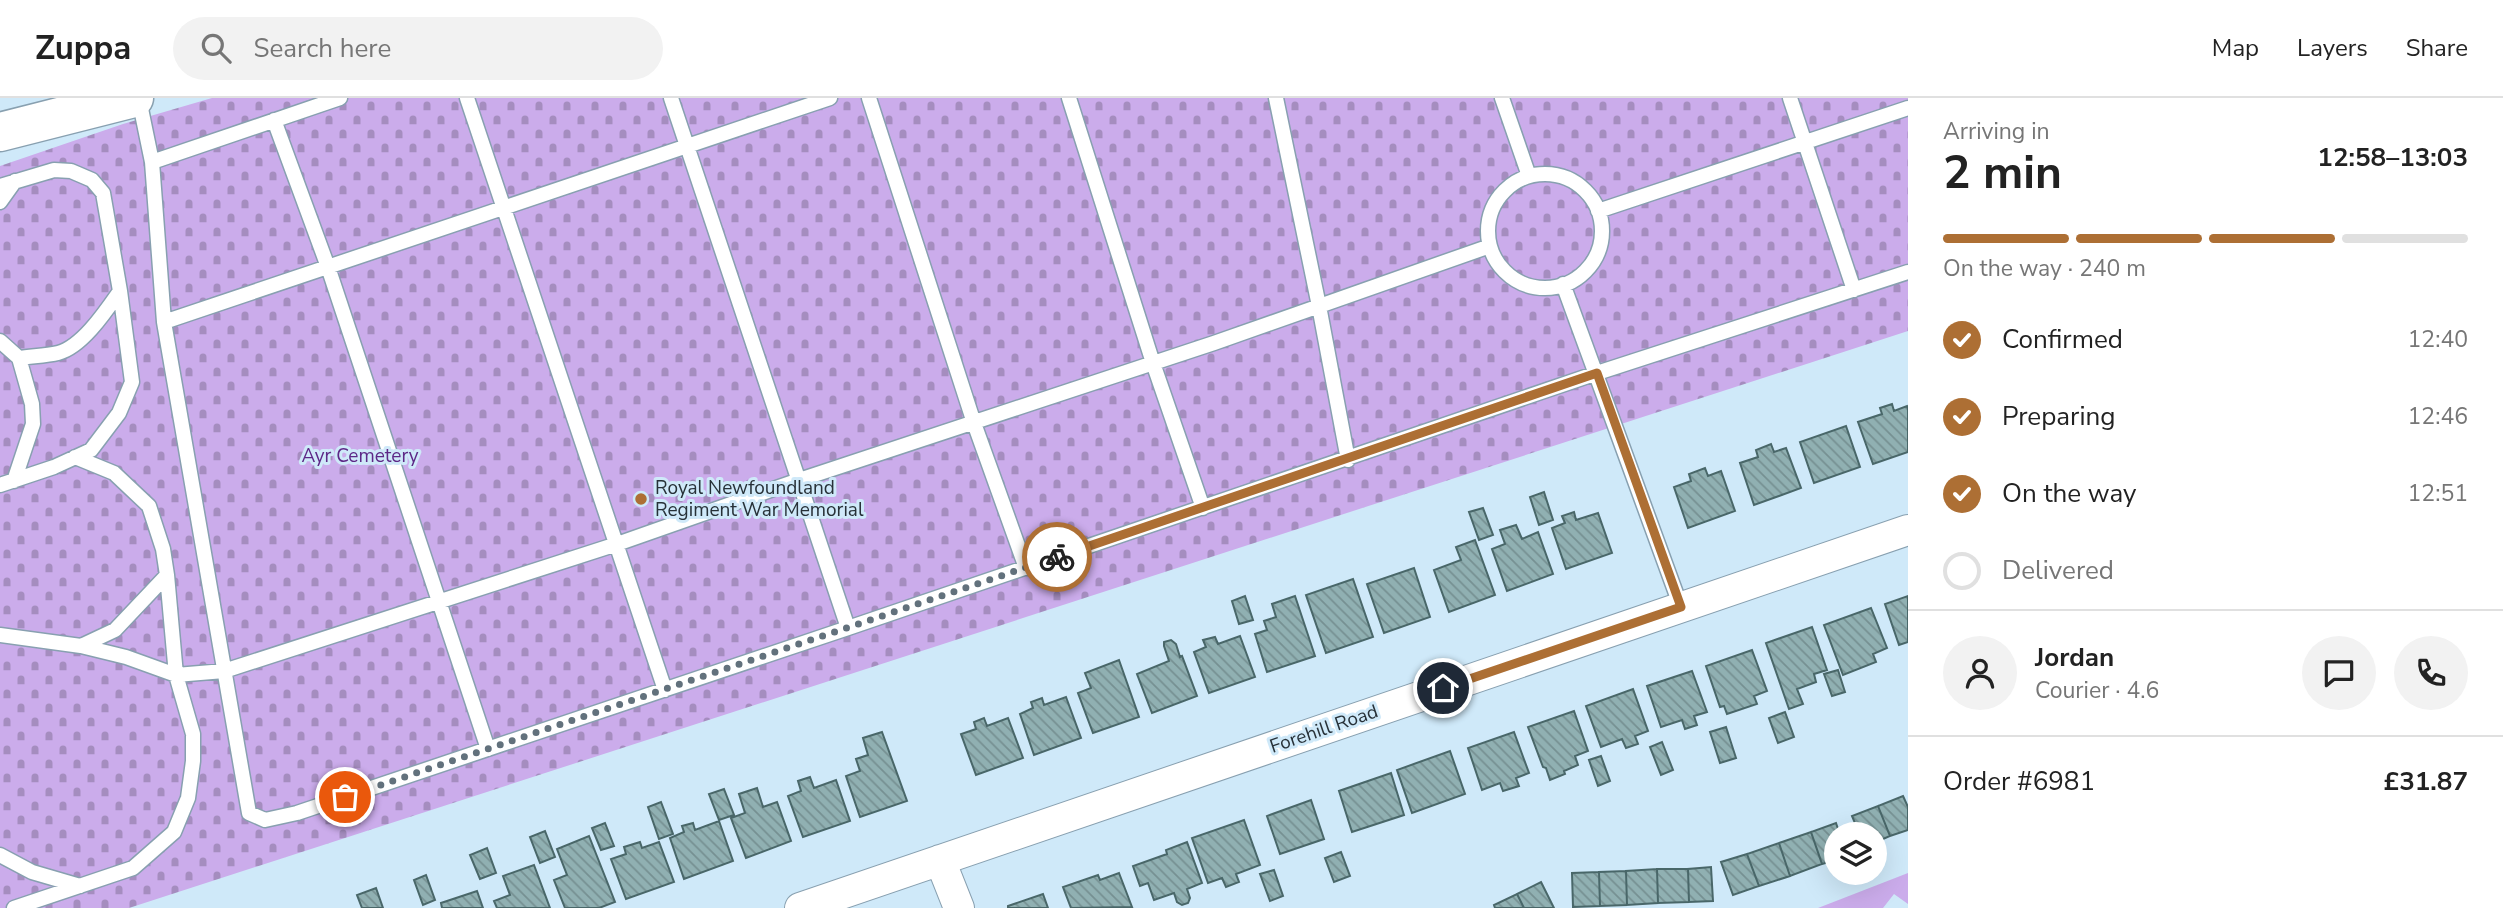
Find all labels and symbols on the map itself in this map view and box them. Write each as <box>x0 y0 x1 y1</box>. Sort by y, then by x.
park label: Ayr Cemetery <box>301 443 419 469</box>
place label: Royal Newfoundland Regiment War Memorial <box>655 475 864 523</box>
marker: Royal Newfoundland Regiment War Memorial <box>633 491 649 507</box>
courier <box>1022 522 1092 592</box>
pin <box>1413 658 1473 718</box>
street label: Forehill Road <box>1266 698 1382 760</box>
pin <box>315 767 375 827</box>

